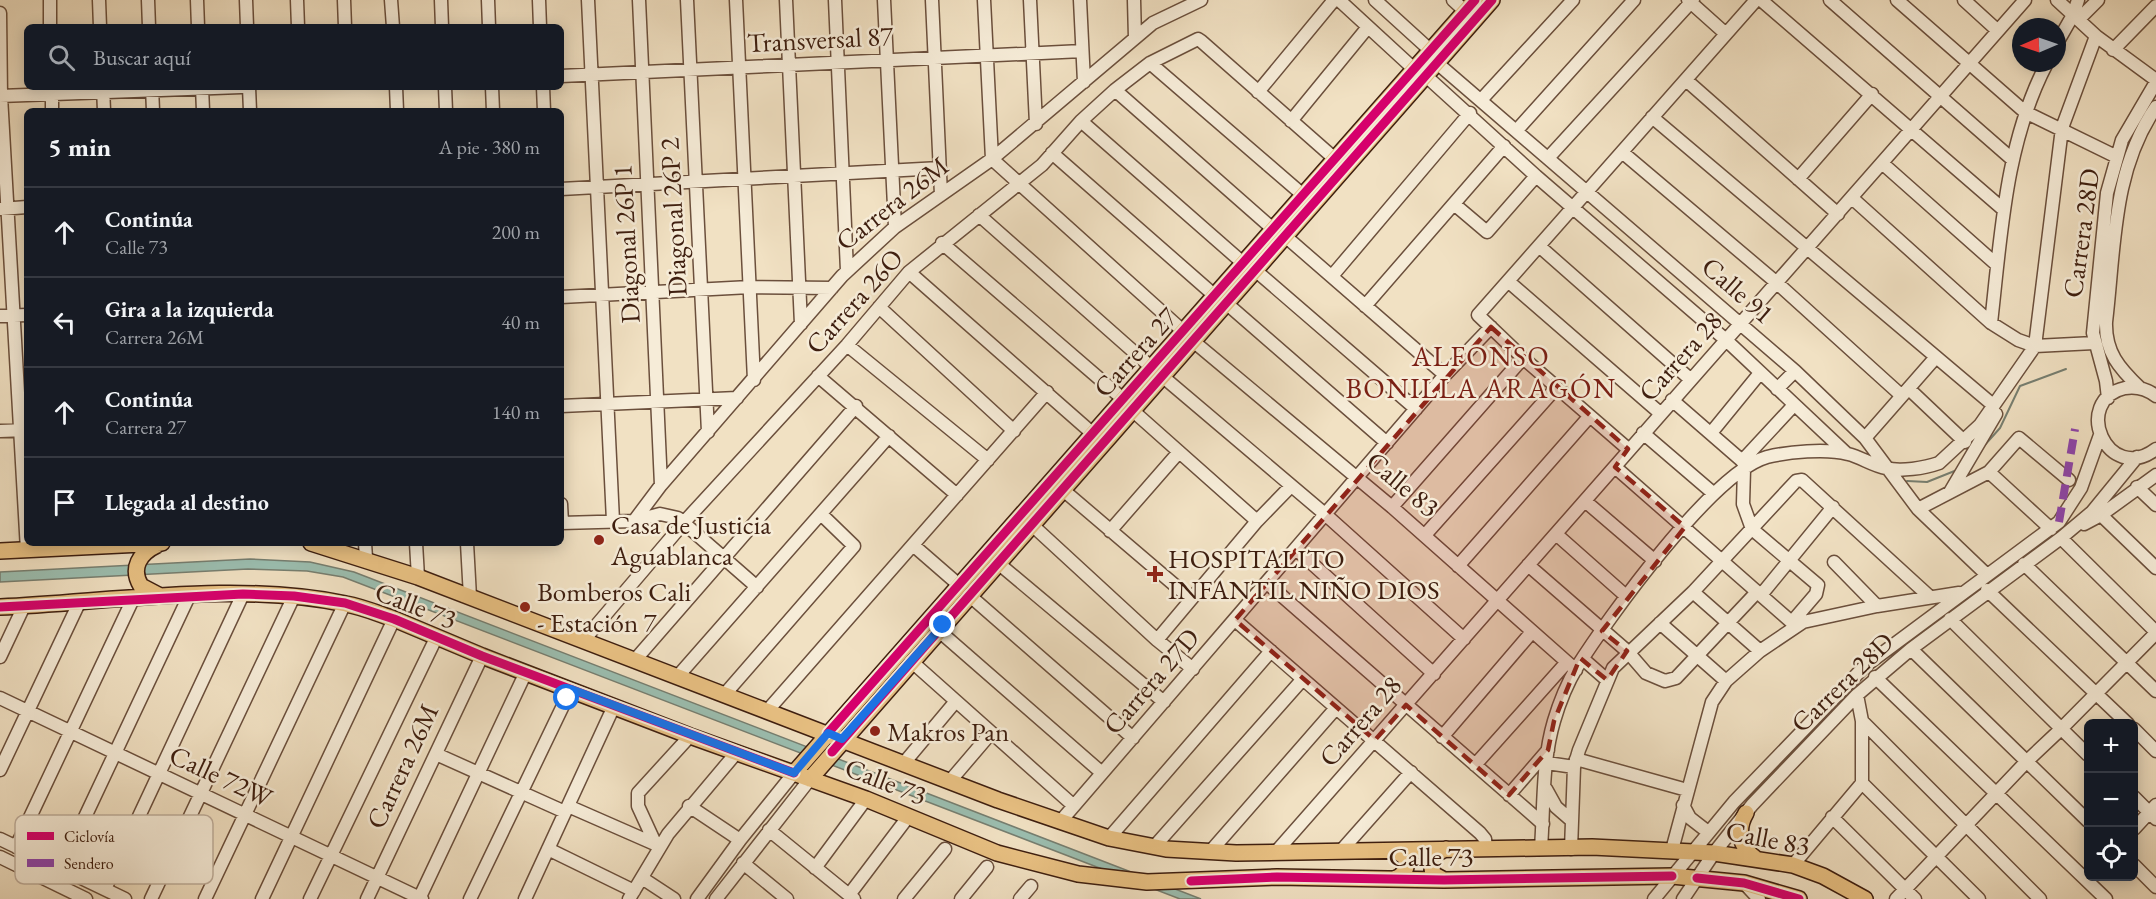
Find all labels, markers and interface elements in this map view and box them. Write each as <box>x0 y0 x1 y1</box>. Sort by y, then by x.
street label: Transversal 87 <box>746 18 895 60</box>
north arrow <box>2012 18 2066 72</box>
search box <box>24 24 564 90</box>
icon: search <box>45 41 78 74</box>
text: Buscar aquí <box>93 43 191 72</box>
text: 5 min <box>48 130 111 164</box>
text: A pie · 380 m <box>439 134 540 160</box>
street label: Diagonal 26P 2 <box>651 137 695 297</box>
street label: Carrera 26M <box>828 148 956 258</box>
street label: Diagonal 26P 1 <box>604 164 648 324</box>
street label: Carrera 28D <box>2055 166 2107 300</box>
text: Continúa <box>105 205 193 234</box>
icon: ahead <box>48 216 81 249</box>
text: 200 m <box>492 219 540 245</box>
text: Calle 73 <box>105 234 168 260</box>
street label: Carrera 26O <box>797 241 911 361</box>
street label: Calle 91 <box>1695 249 1781 331</box>
text: Gira a la izquierda <box>105 295 274 324</box>
street label: Carrera 27 <box>1085 299 1185 404</box>
street label: Carrera 28 <box>1630 304 1730 408</box>
icon: left <box>48 306 81 339</box>
text: 40 m <box>501 309 540 335</box>
text: Carrera 26M <box>105 324 204 350</box>
district label: ALFONSO BONILLA ARAGÓN <box>1345 338 1617 406</box>
text: Continúa <box>105 385 193 414</box>
icon: ahead <box>48 396 81 429</box>
text: 140 m <box>492 399 540 425</box>
text: Carrera 27 <box>105 414 186 440</box>
street label: Calle 83 <box>1359 443 1447 525</box>
icon: arrive <box>48 486 81 519</box>
text: Llegada al destino <box>105 488 269 517</box>
place label: Casa de Justicia Aguablanca <box>610 507 771 573</box>
marker: Casa de Justicia Aguablanca <box>592 533 606 547</box>
place label: HOSPITALITO INFANTIL NIÑO DIOS <box>1168 541 1440 607</box>
marker: HOSPITALITO INFANTIL NIÑO DIOS <box>1146 565 1164 583</box>
street label: Calle 73 <box>370 573 462 637</box>
place label: Bomberos Cali - Estación 7 <box>537 574 692 640</box>
marker: Bomberos Cali - Estación 7 <box>518 600 532 614</box>
route end <box>929 611 955 637</box>
street label: Carrera 27D <box>1095 620 1207 742</box>
street label: Carrera 28D <box>1783 624 1901 740</box>
street label: Carrera 28 <box>1311 668 1409 774</box>
route start <box>553 684 579 710</box>
street label: Carrera 26M <box>358 698 446 834</box>
place label: Makros Pan <box>887 714 1009 749</box>
map controls <box>2084 719 2138 881</box>
button: + <box>2084 719 2138 773</box>
marker: Makros Pan <box>868 724 882 738</box>
street label: Calle 72W <box>164 737 279 816</box>
street label: Calle 73 <box>840 749 932 813</box>
button: − <box>2084 773 2138 827</box>
street label: Calle 83 <box>1723 813 1813 863</box>
legend <box>15 815 213 884</box>
text: Ciclovía <box>64 826 115 847</box>
button: locate <box>2084 827 2138 881</box>
street label: Calle 73 <box>1389 839 1473 874</box>
text: Sendero <box>64 853 114 874</box>

